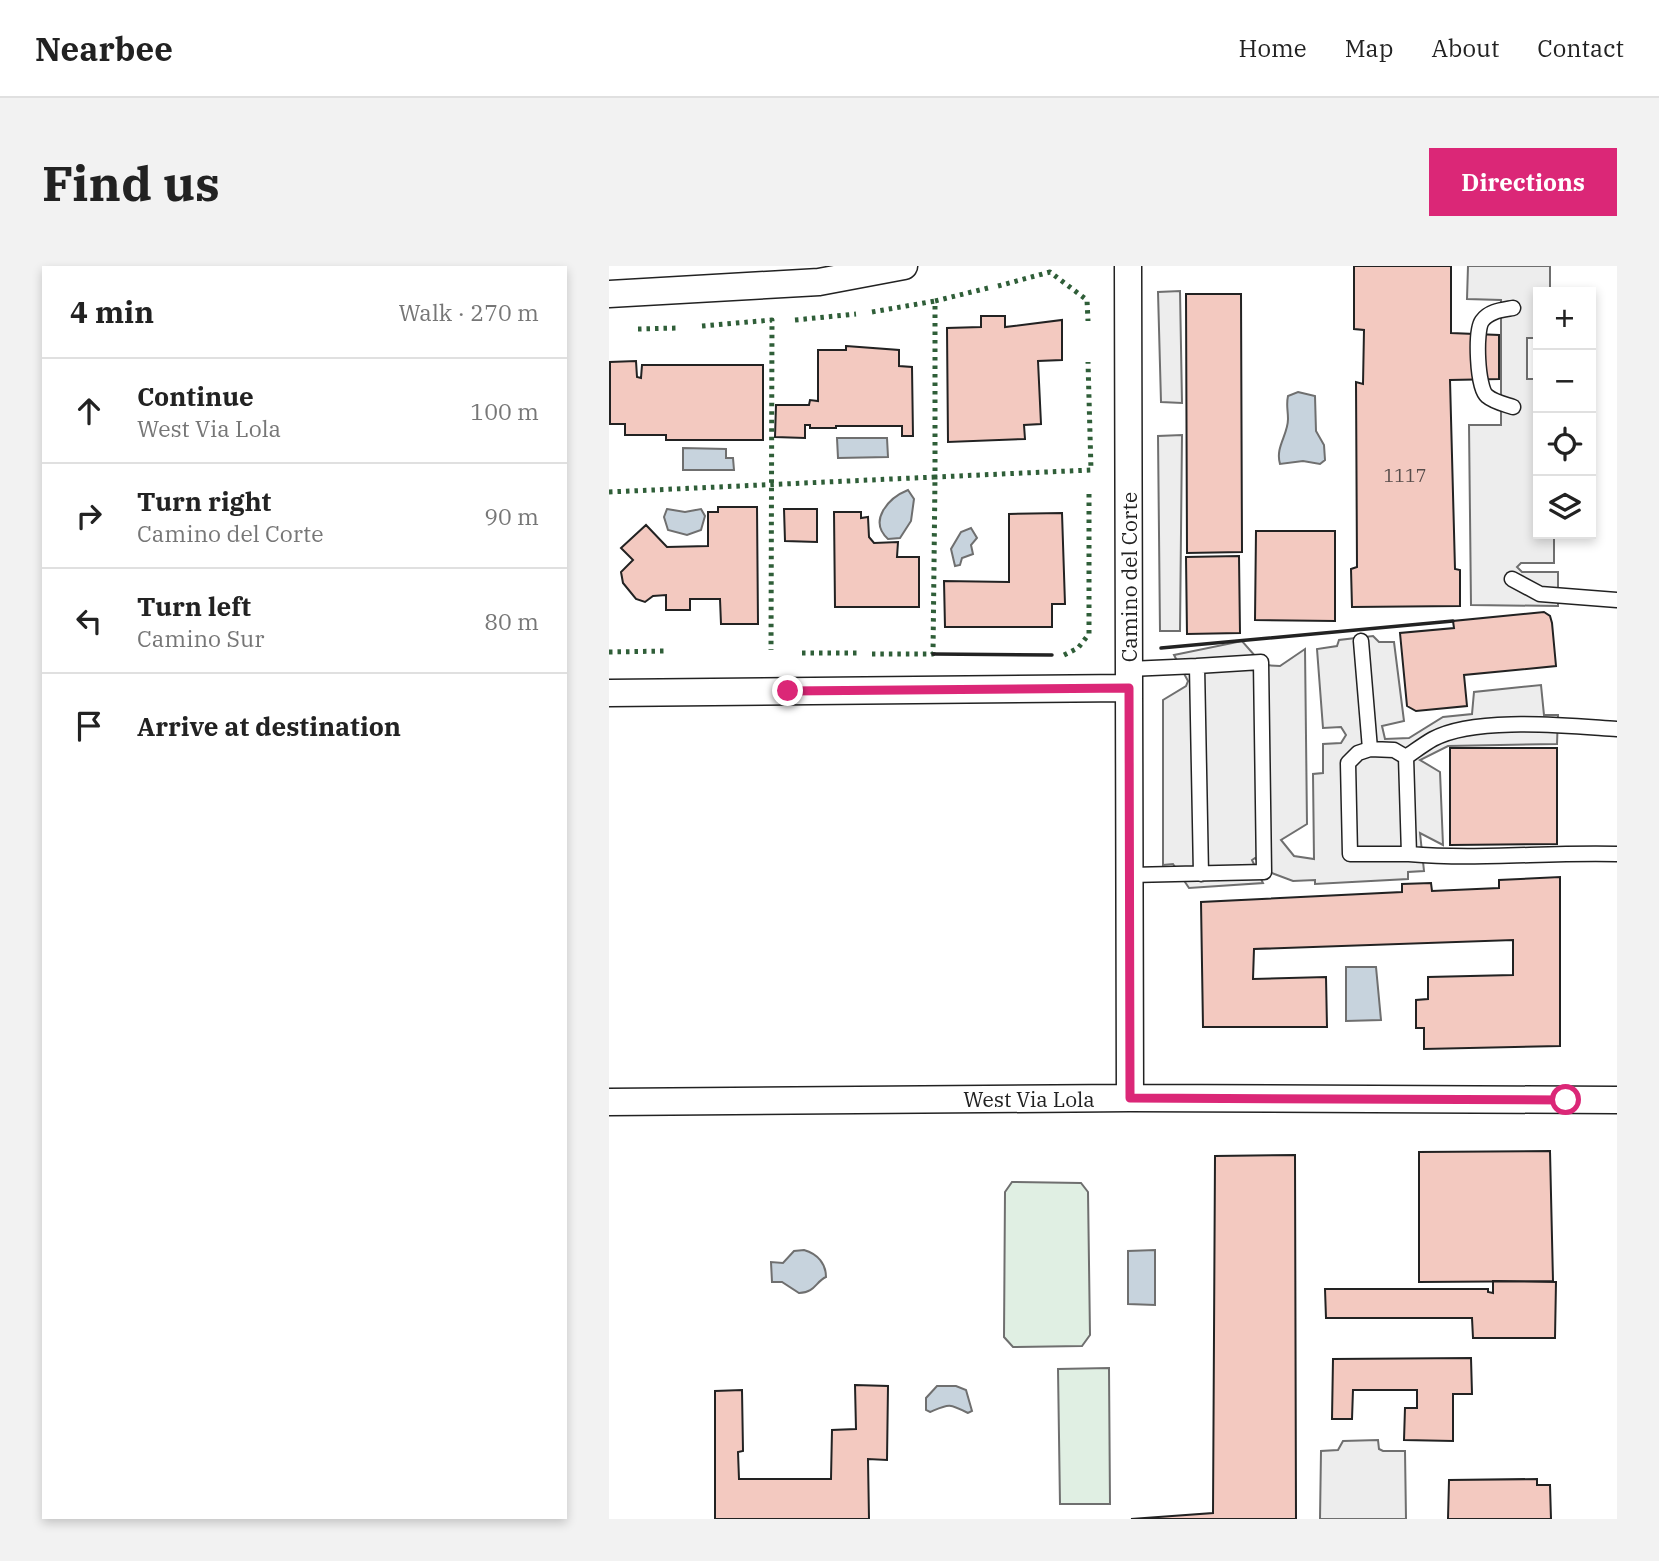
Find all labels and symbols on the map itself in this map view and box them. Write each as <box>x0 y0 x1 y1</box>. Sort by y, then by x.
house number: 1117 <box>1383 464 1427 487</box>
street label: Camino del Corte <box>1115 492 1143 662</box>
route end <box>772 675 803 706</box>
route start <box>1550 1084 1581 1115</box>
street label: West Via Lola <box>963 1085 1095 1113</box>

